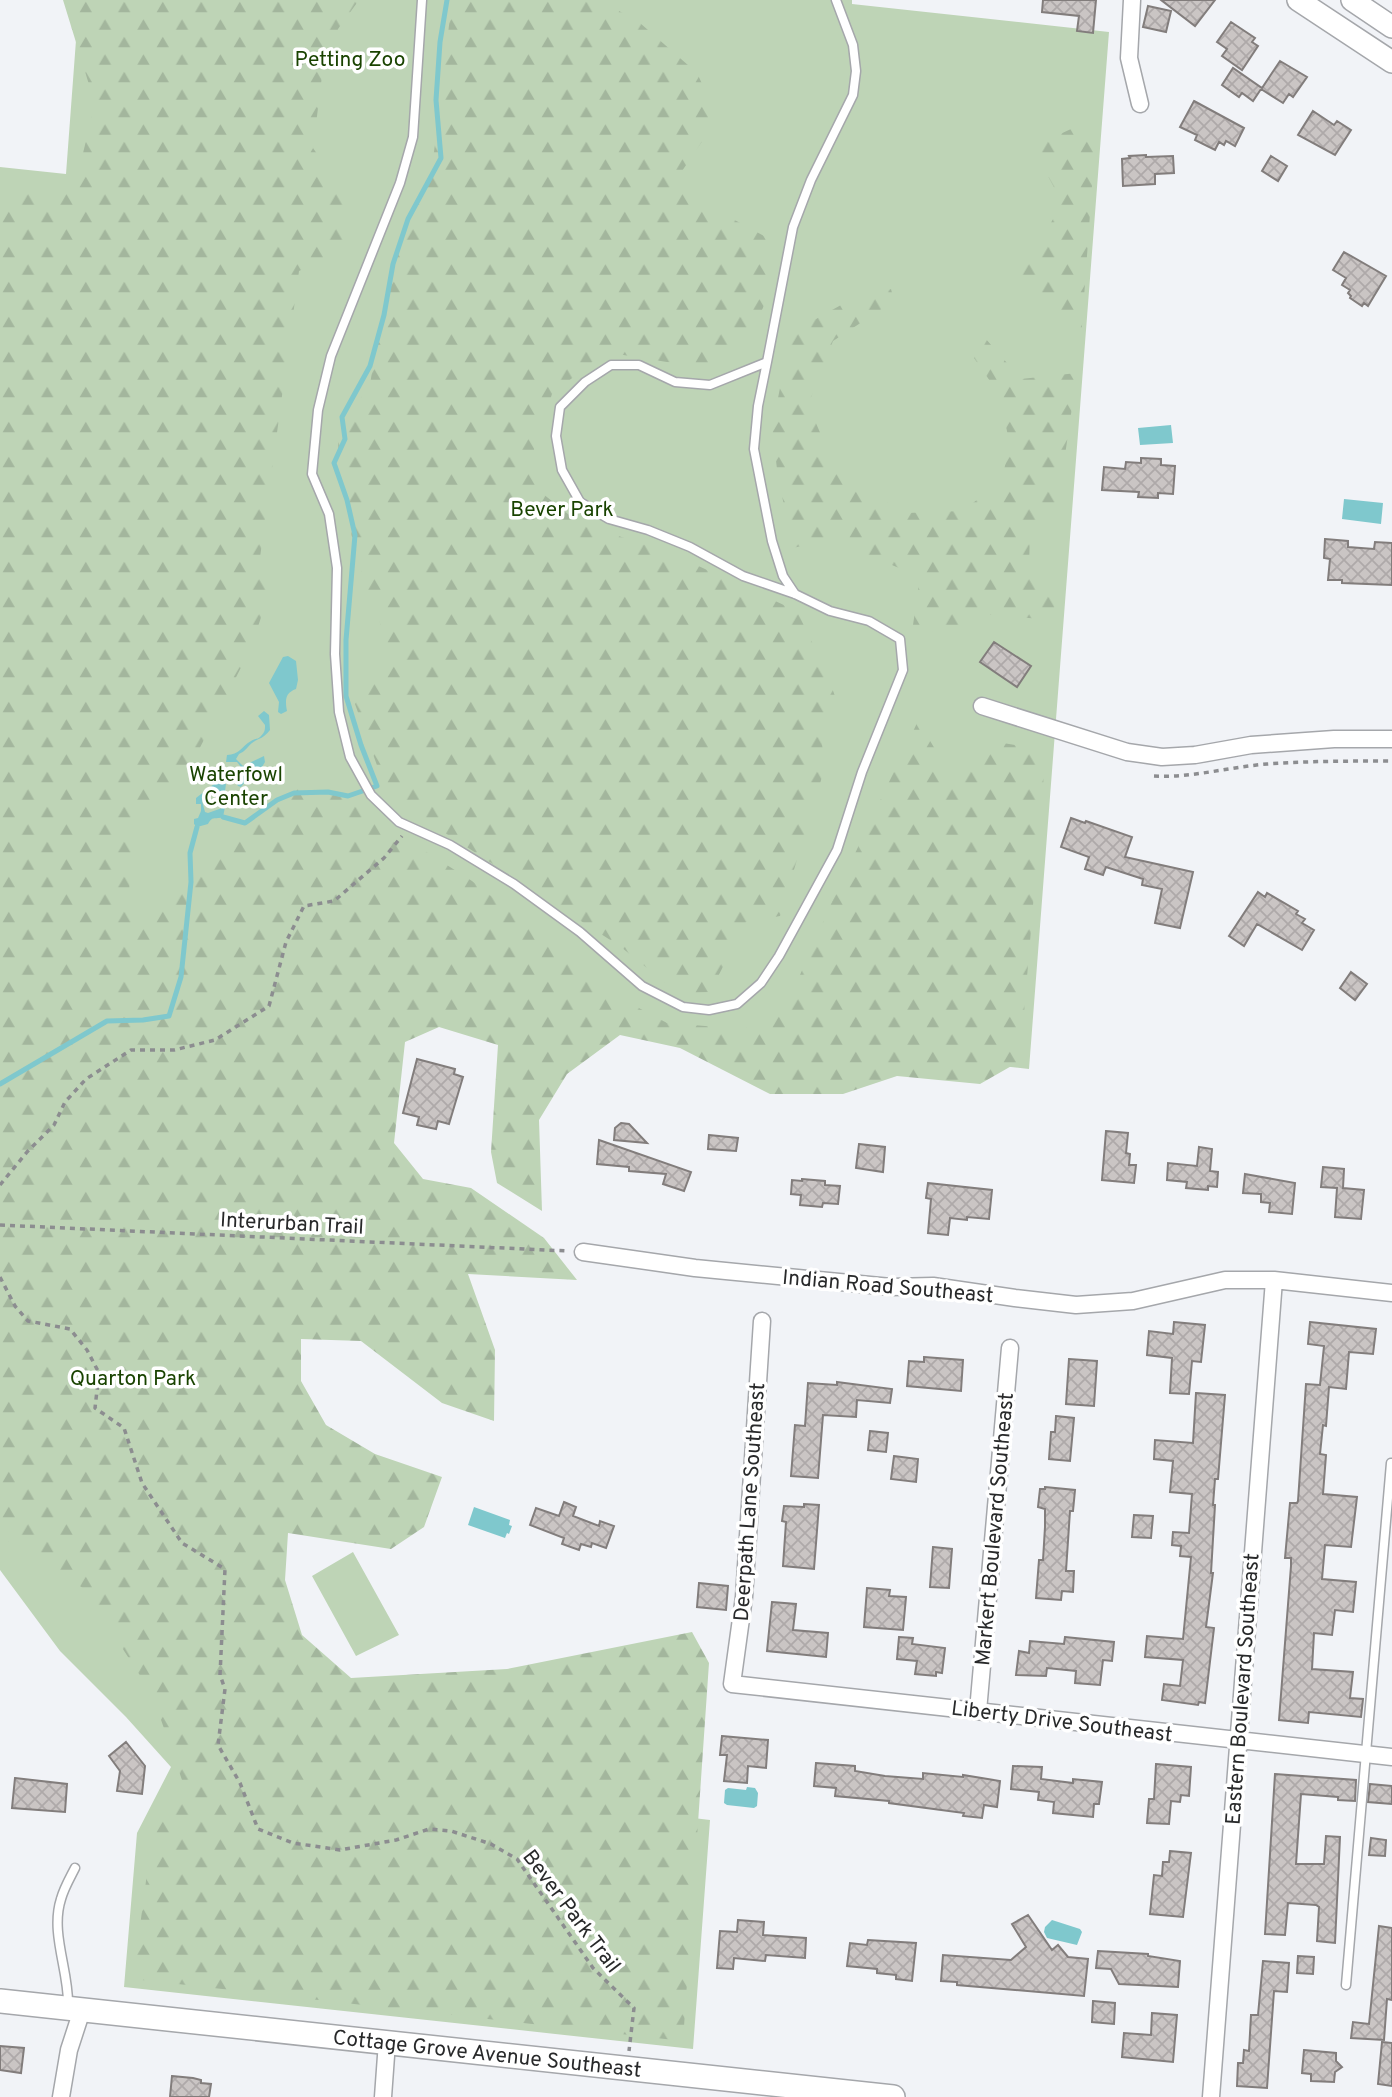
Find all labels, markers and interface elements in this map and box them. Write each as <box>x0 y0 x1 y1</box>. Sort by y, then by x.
park label: Petting Zoo <box>295 47 405 74</box>
park label: Bever Park <box>510 497 614 524</box>
park label: Waterfowl Center <box>189 762 283 813</box>
street label: Interurban Trail <box>219 1207 365 1242</box>
street label: Indian Road Southeast <box>781 1265 995 1310</box>
park label: Quarton Park <box>70 1366 196 1393</box>
street label: Deerpath Lane Southeast <box>729 1382 772 1622</box>
street label: Markert Boulevard Southeast <box>970 1391 1021 1667</box>
street label: Eastern Boulevard Southeast <box>1221 1552 1266 1826</box>
street label: Liberty Drive Southeast <box>950 1696 1174 1749</box>
street label: Bever Park Trail <box>516 1845 626 1979</box>
street label: Cottage Grove Avenue Southeast <box>331 2025 643 2085</box>

